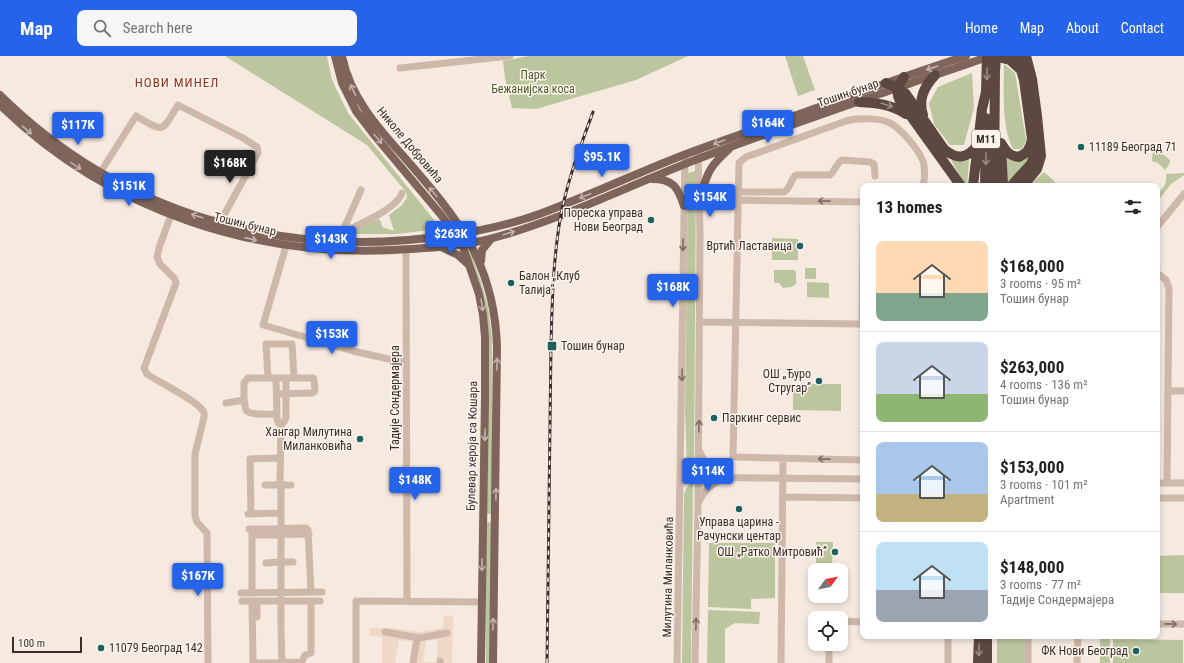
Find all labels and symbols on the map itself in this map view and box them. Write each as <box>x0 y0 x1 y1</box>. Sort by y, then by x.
one-way arrow <box>927 64 939 72</box>
one-way arrow <box>983 67 991 80</box>
park label: Парк Бежанијска коса <box>491 68 575 96</box>
district label: НОВИ МИНЕЛ <box>135 75 219 90</box>
street label: Тошин бунар <box>816 76 880 110</box>
one-way arrow <box>349 84 356 96</box>
one-way arrow <box>880 102 893 109</box>
street label: Николе Добровића <box>374 104 446 186</box>
pin: $164K <box>740 110 796 144</box>
pin: $117K <box>50 112 106 146</box>
one-way arrow <box>22 125 33 134</box>
road number: M11 <box>972 130 1000 148</box>
one-way arrow <box>373 134 382 145</box>
one-way arrow <box>714 139 726 147</box>
place label: 11189 Београд 71 <box>1089 140 1177 154</box>
marker: 11189 Београд 71 <box>1076 142 1086 152</box>
pin: $95.1K <box>569 144 635 178</box>
pin: $168K <box>202 150 258 184</box>
one-way arrow <box>982 152 990 165</box>
one-way arrow <box>70 162 81 170</box>
pin: $151K <box>101 173 157 207</box>
pin: $154K <box>682 184 738 218</box>
one-way arrow <box>429 186 438 197</box>
one-way arrow <box>579 193 591 200</box>
one-way arrow <box>818 198 831 205</box>
place label: Пореска управа Нови Београд <box>564 206 644 234</box>
street label: Тошин бунар <box>212 210 278 239</box>
one-way arrow <box>190 212 203 219</box>
marker: Пореска управа Нови Београд <box>646 215 656 225</box>
pin: $263K <box>423 221 479 255</box>
pin: $143K <box>303 226 359 260</box>
one-way arrow <box>502 229 515 237</box>
one-way arrow <box>244 235 257 243</box>
one-way arrow <box>679 238 687 251</box>
place label: Вртић Ластавица <box>706 239 792 253</box>
marker: Вртић Ластавица <box>795 241 805 251</box>
place label: Балон „Клуб Талија” <box>519 269 580 297</box>
pin: $168K <box>645 274 701 308</box>
marker: Балон „Клуб Талија” <box>506 278 516 288</box>
one-way arrow <box>478 298 486 311</box>
pin: $153K <box>304 321 360 355</box>
place label: Тошин бунар <box>561 339 625 353</box>
marker: Тошин бунар <box>546 340 558 352</box>
street label: Тадије Сондермајера <box>388 345 402 451</box>
one-way arrow <box>493 358 501 371</box>
place label: ОШ „Ђуро Стругар” <box>763 367 811 395</box>
one-way arrow <box>678 368 686 381</box>
marker: ОШ „Ђуро Стругар” <box>814 376 824 386</box>
street label: Булевар хероја са Кошара <box>464 381 480 511</box>
place label: Паркинг сервис <box>722 411 802 425</box>
marker: Паркинг сервис <box>709 413 719 423</box>
one-way arrow <box>695 420 703 433</box>
place label: Хангар Милутина Миланковића <box>265 425 352 453</box>
one-way arrow <box>481 428 488 441</box>
marker: Хангар Милутина Миланковића <box>355 434 365 444</box>
one-way arrow <box>818 455 831 463</box>
pin: $114K <box>680 458 736 492</box>
pin: $148K <box>387 467 443 501</box>
one-way arrow <box>492 488 499 501</box>
marker: Управа царина - Рачунски центар <box>734 504 744 514</box>
place label: Управа царина - Рачунски центар <box>697 515 781 543</box>
street label: Милутина Миланковића <box>660 516 676 638</box>
place label: ОШ „Ратко Митровић” <box>717 545 827 559</box>
marker: ОШ „Ратко Митровић” <box>830 547 840 557</box>
one-way arrow <box>479 558 486 571</box>
pin: $167K <box>170 563 226 597</box>
north arrow <box>808 563 848 603</box>
one-way arrow <box>489 618 497 631</box>
one-way arrow <box>692 618 700 631</box>
one-way arrow <box>1164 620 1177 628</box>
scale bar <box>12 635 82 654</box>
place label: 11079 Београд 142 <box>109 641 203 655</box>
marker: 11079 Београд 142 <box>96 643 106 653</box>
one-way arrow <box>975 643 983 656</box>
place label: ФК Нови Београд <box>1041 644 1129 658</box>
marker: ФК Нови Београд <box>1131 646 1141 656</box>

